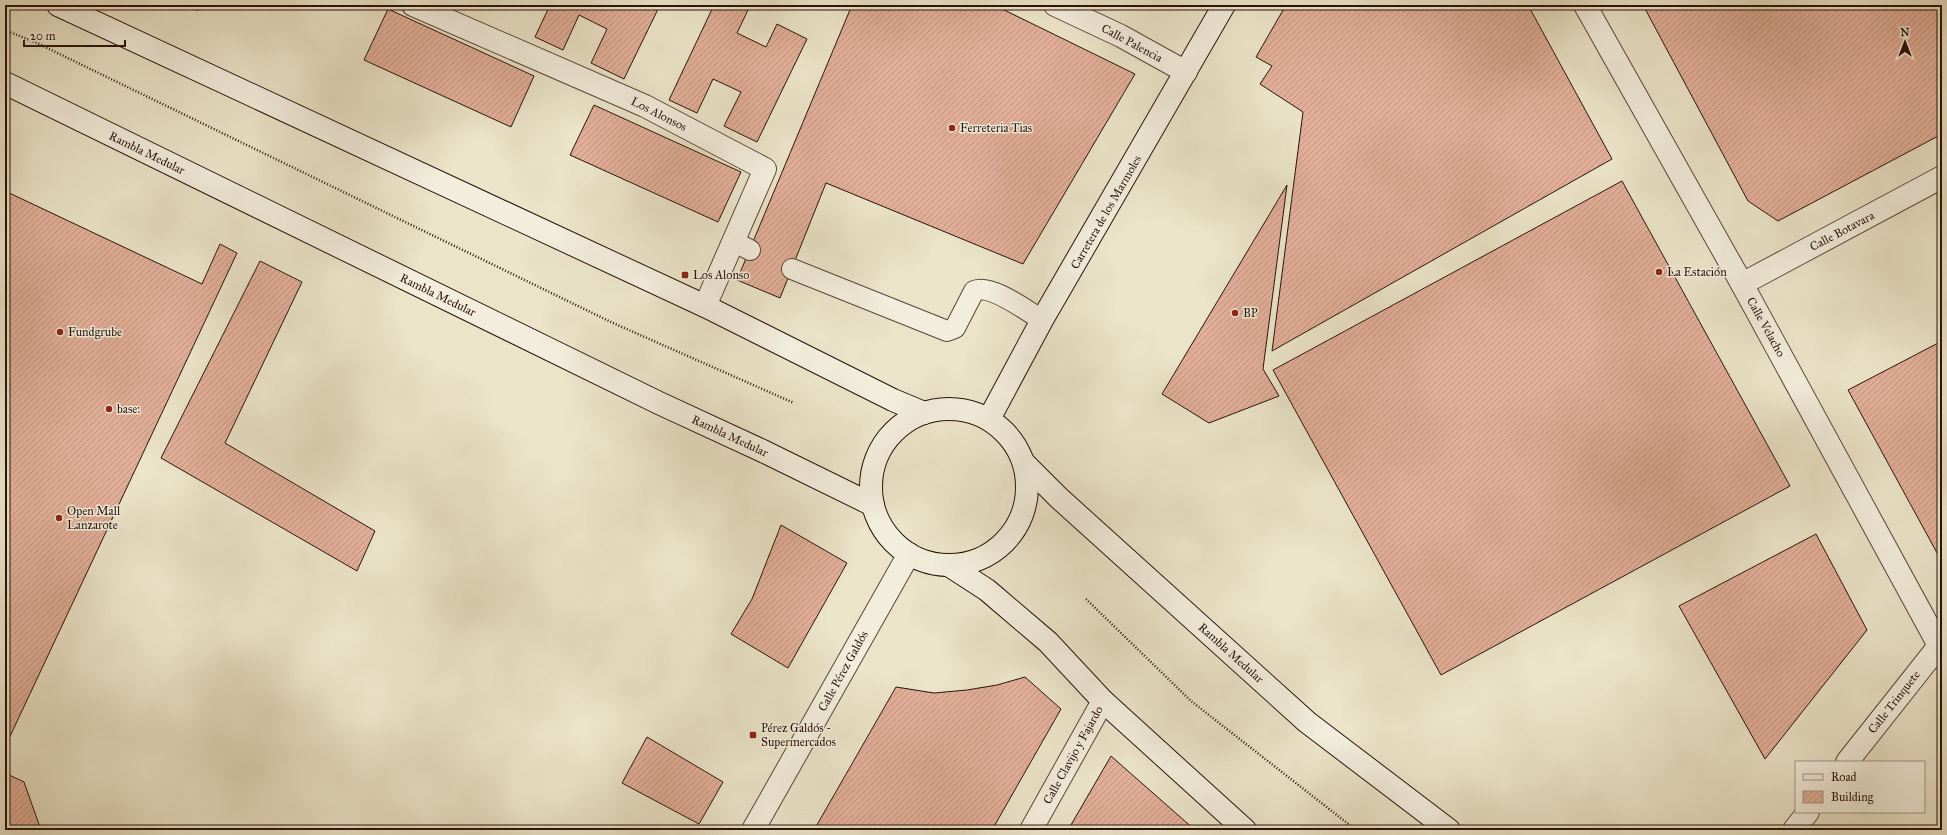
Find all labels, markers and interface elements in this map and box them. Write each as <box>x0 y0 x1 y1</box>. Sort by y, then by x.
street label: Calle Palencia <box>1099 21 1166 65</box>
scale bar <box>24 22 125 48</box>
north arrow <box>1885 22 1925 62</box>
text: N <box>1900 26 1910 39</box>
text: 20 m <box>30 29 56 43</box>
street label: Los Alonsos <box>629 94 689 134</box>
place label: Ferreteria Tias <box>960 121 1032 135</box>
marker: Ferreteria Tias <box>947 123 957 133</box>
street label: Rambla Medular <box>107 129 188 178</box>
street label: Carretera de los Marmoles <box>1068 153 1144 271</box>
street label: Calle Botavara <box>1807 208 1877 254</box>
place label: La Estación <box>1667 265 1727 279</box>
marker: La Estación <box>1654 267 1664 277</box>
place label: Los Alonso <box>693 268 749 282</box>
marker: Los Alonso <box>680 270 690 280</box>
street label: Rambla Medular <box>398 271 479 320</box>
street label: Calle Velacho <box>1744 295 1788 359</box>
place label: BP <box>1243 306 1258 320</box>
marker: BP <box>1230 308 1240 318</box>
place label: Fundgrube <box>68 325 122 340</box>
marker: Fundgrube <box>55 327 65 337</box>
place label: base: <box>117 402 140 416</box>
marker: base: <box>104 404 114 414</box>
street label: Rambla Medular <box>690 412 771 460</box>
place label: Open Mall Lanzarote <box>67 504 121 532</box>
marker: Open Mall Lanzarote <box>54 513 64 523</box>
street label: Rambla Medular <box>1196 620 1267 686</box>
street label: Calle Pérez Galdós <box>815 628 871 714</box>
street label: Calle Trinquete <box>1865 668 1924 737</box>
street label: Calle Clavijo y Fajardo <box>1040 704 1106 806</box>
place label: Pérez Galdós - Supermercados <box>761 721 836 749</box>
marker: Pérez Galdós - Supermercados <box>748 730 758 740</box>
legend <box>1795 761 1925 813</box>
text: Road <box>1831 770 1857 784</box>
text: Building <box>1831 790 1874 805</box>

